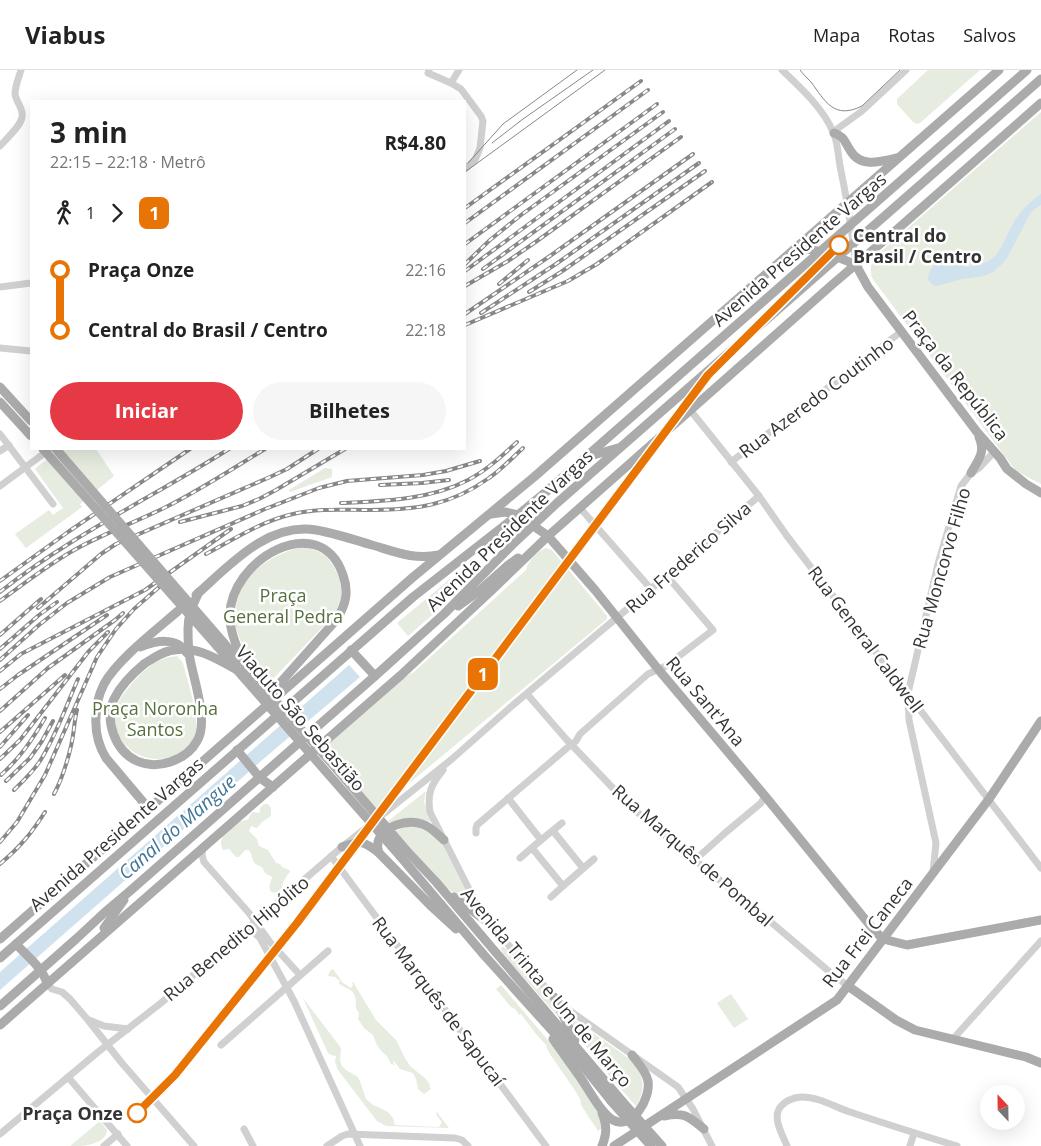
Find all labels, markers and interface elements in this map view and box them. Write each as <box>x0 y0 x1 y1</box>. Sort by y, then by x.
text: Viabus <box>25 18 105 51</box>
text: Mapa <box>813 23 860 47</box>
text: Rotas <box>888 23 935 47</box>
text: Salvos <box>963 23 1016 47</box>
text: 3 min <box>50 113 128 151</box>
text: R$4.80 <box>385 130 446 156</box>
text: 22:15 – 22:18 · Metrô <box>50 151 206 173</box>
street label: Avenida Presidente Vargas <box>707 167 891 331</box>
icon: walk <box>50 199 78 227</box>
icon: forward <box>103 199 131 227</box>
text: 1 <box>149 201 159 225</box>
text: 1 <box>86 202 95 224</box>
place label: Central do Brasil / Centro <box>853 223 982 268</box>
marker: Central do Brasil / Centro <box>829 235 849 255</box>
text: Praça Onze <box>88 257 194 283</box>
text: 22:16 <box>405 259 446 281</box>
street label: Praça da República <box>898 305 1014 445</box>
text: Central do Brasil / Centro <box>88 317 328 343</box>
text: 22:18 <box>405 319 446 341</box>
street label: Rua Azeredo Coutinho <box>734 331 898 463</box>
button: Iniciar <box>50 382 243 440</box>
button: Bilhetes <box>253 382 446 440</box>
street label: Avenida Presidente Vargas <box>420 444 598 616</box>
street label: Rua Moncorvo Filho <box>907 485 975 651</box>
street label: Rua Frederico Silva <box>620 496 756 618</box>
street label: Rua General Caldwell <box>803 561 929 717</box>
park label: Praça General Pedra <box>223 583 343 628</box>
street label: Viaduto São Sebastião <box>231 640 371 796</box>
street label: Rua Sant'Ana <box>661 651 751 751</box>
line badge: 1 <box>467 658 499 690</box>
text: 1 <box>478 662 488 686</box>
park label: Praça Noronha Santos <box>92 696 218 741</box>
street label: Avenida Presidente Vargas <box>24 752 208 916</box>
water label: Canal do Mangue <box>113 769 241 885</box>
street label: Rua Marquês de Pombal <box>608 779 778 931</box>
street label: Rua Benedito Hipólito <box>158 870 314 1006</box>
street label: Rua Frei Caneca <box>816 872 918 992</box>
street label: Avenida Trinta e Um de Março <box>456 882 638 1092</box>
street label: Rua Marquês de Sapucaí <box>367 911 511 1091</box>
north arrow <box>980 1085 1025 1130</box>
map controls <box>980 1085 1025 1130</box>
place label: Praça Onze <box>22 1101 123 1125</box>
marker: Praça Onze <box>127 1103 147 1123</box>

